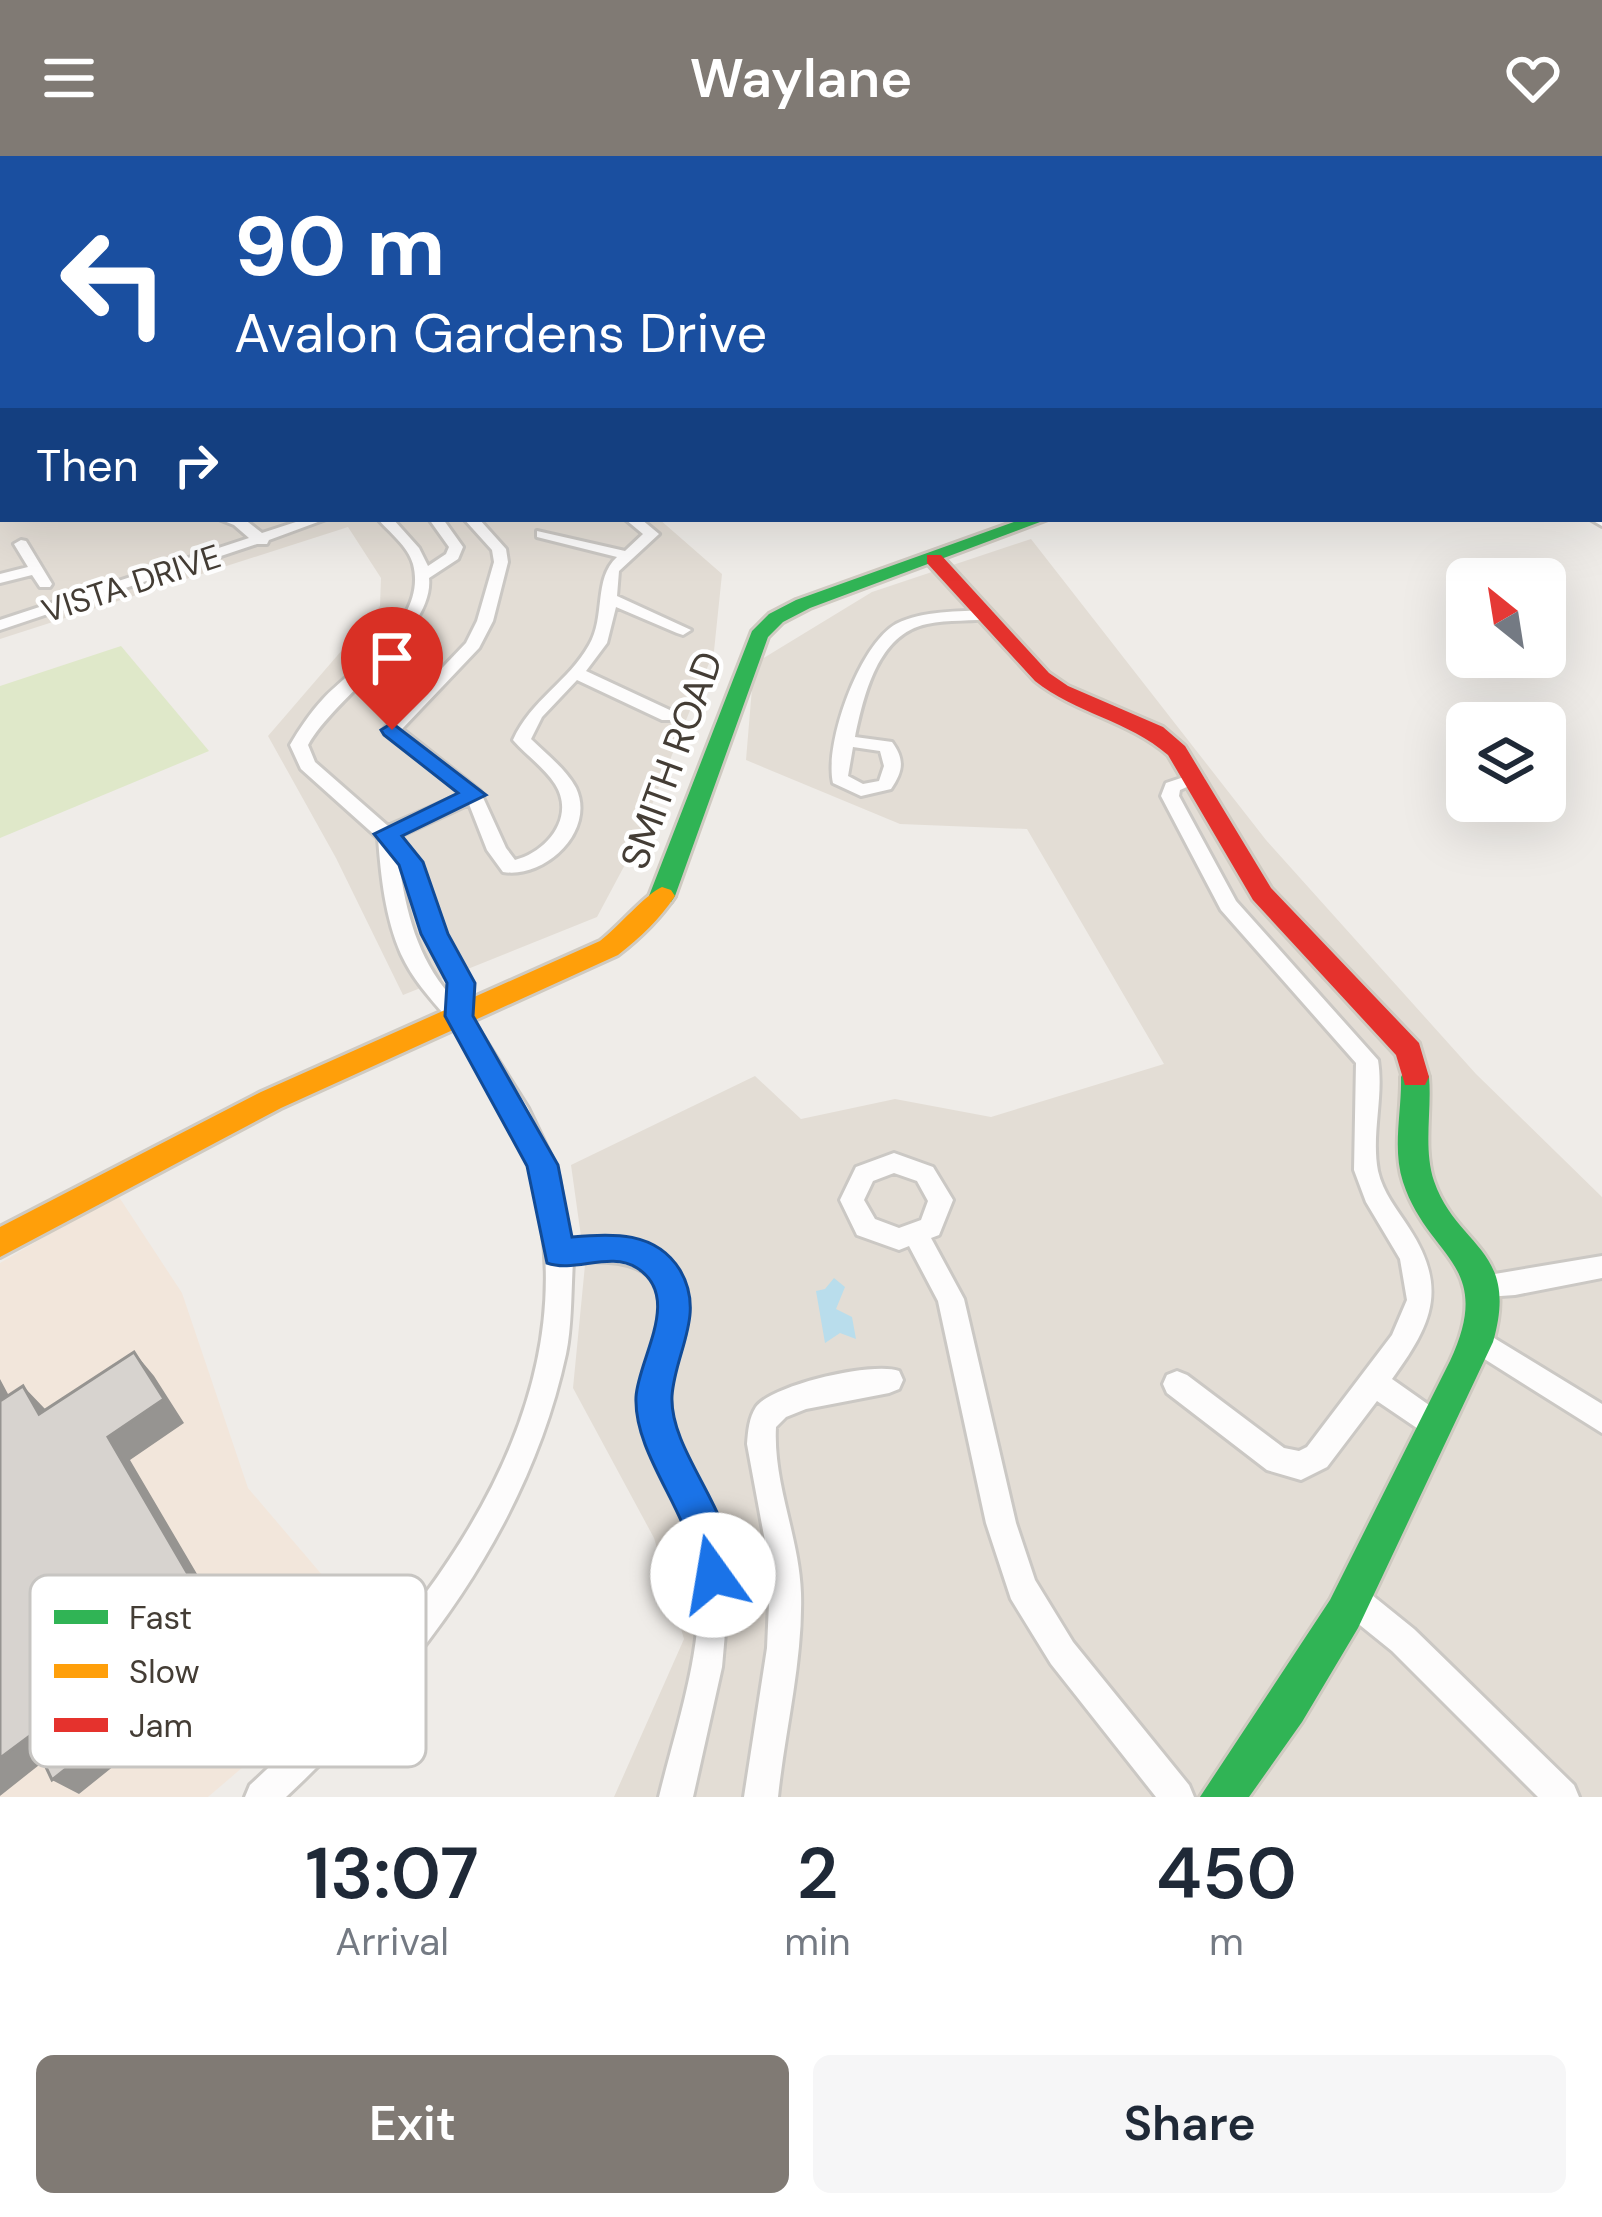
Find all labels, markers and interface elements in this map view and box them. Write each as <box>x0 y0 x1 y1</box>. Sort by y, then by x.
text: Waylane <box>690 43 912 114</box>
icon: menu <box>36 45 102 111</box>
icon: heart <box>1500 45 1566 111</box>
text: 90 m <box>234 192 445 301</box>
icon: left <box>36 204 192 360</box>
text: Avalon Gardens Drive <box>234 298 767 369</box>
icon: right <box>163 432 229 498</box>
text: Then <box>36 436 139 495</box>
street label: VISTA DRIVE <box>36 534 226 633</box>
north arrow <box>1446 558 1566 678</box>
map controls <box>1446 558 1566 822</box>
pin <box>341 607 443 730</box>
icon: arrive <box>359 625 425 691</box>
street label: SMITH ROAD <box>609 645 734 876</box>
button: layers <box>1446 702 1566 822</box>
position arrow <box>650 1512 776 1638</box>
legend <box>30 1575 426 1767</box>
text: Fast <box>129 1596 192 1639</box>
text: Slow <box>129 1650 200 1693</box>
text: Jam <box>129 1704 193 1747</box>
text: 13:07 <box>305 1827 479 1920</box>
text: 2 <box>797 1827 838 1920</box>
text: 450 <box>1156 1827 1297 1920</box>
text: Arrival <box>335 1916 449 1967</box>
text: min <box>784 1916 851 1967</box>
text: m <box>1209 1916 1244 1967</box>
button: Exit <box>36 2055 789 2193</box>
button: Share <box>813 2055 1566 2193</box>

